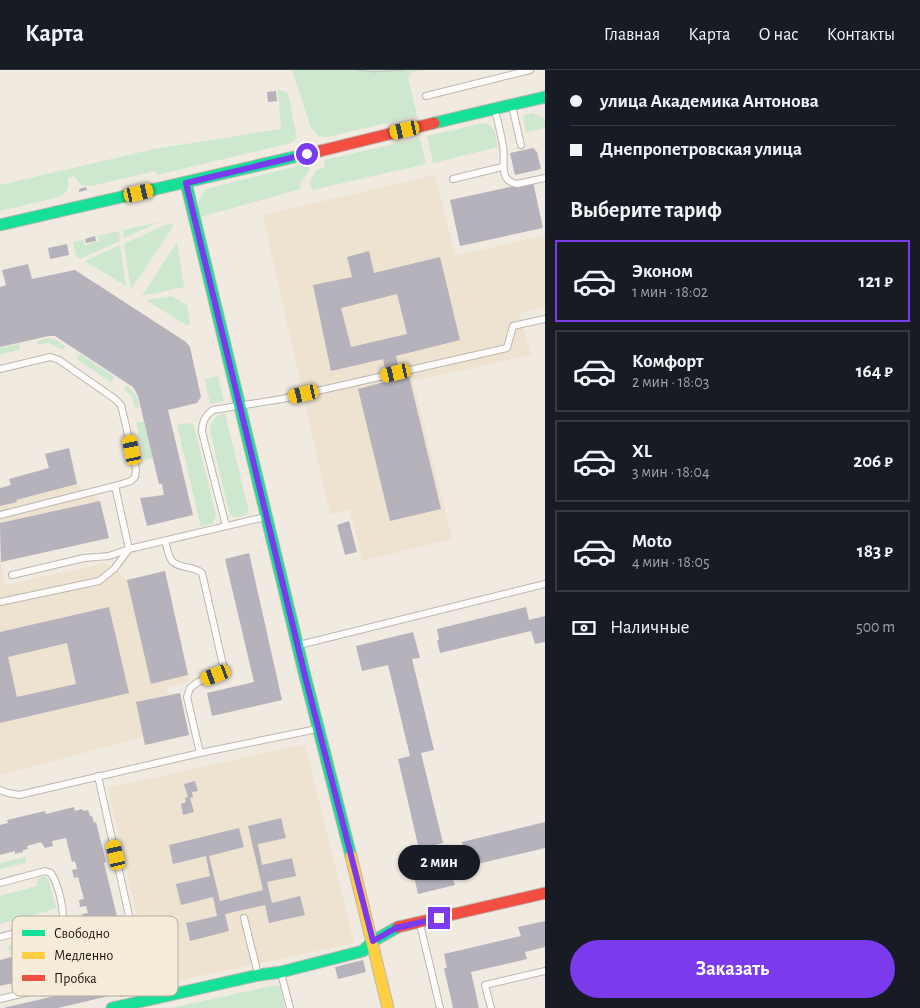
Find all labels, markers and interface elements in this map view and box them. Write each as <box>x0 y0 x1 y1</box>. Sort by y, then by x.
text: Карта <box>25 22 84 46</box>
text: Главная <box>604 26 660 44</box>
text: Карта <box>688 26 730 44</box>
text: О нас <box>758 26 799 44</box>
text: Контакты <box>827 26 895 44</box>
text: улица Академика Антонова <box>600 92 819 111</box>
car <box>388 119 421 141</box>
text: Днепропетровская улица <box>600 140 802 159</box>
route start <box>296 143 318 165</box>
car <box>122 182 155 204</box>
text: Выберите тариф <box>570 199 722 221</box>
icon: car <box>572 259 617 304</box>
text: Эконом <box>632 262 693 281</box>
text: 121 ₽ <box>859 272 893 291</box>
text: 1 мин · 18:02 <box>632 284 708 300</box>
icon: car <box>572 349 617 394</box>
text: Комфорт <box>632 352 703 371</box>
car <box>379 362 412 384</box>
text: 164 ₽ <box>856 362 893 381</box>
text: 2 мин · 18:03 <box>632 374 709 390</box>
car <box>287 383 320 405</box>
car <box>121 434 142 466</box>
icon: car <box>572 439 617 484</box>
text: XL <box>632 442 652 461</box>
text: 206 ₽ <box>853 452 893 471</box>
text: 3 мин · 18:04 <box>632 464 710 480</box>
icon: car <box>572 529 617 574</box>
text: Moto <box>632 532 672 551</box>
text: 183 ₽ <box>857 542 893 561</box>
text: 4 мин · 18:05 <box>632 554 710 570</box>
icon: cash <box>570 614 598 642</box>
text: Наличные <box>610 618 690 637</box>
text: 500 m <box>856 619 895 635</box>
car <box>199 663 232 687</box>
car <box>105 839 126 871</box>
callout: 2 мин <box>398 846 480 880</box>
text: 2 мин <box>420 854 458 870</box>
route end <box>428 907 450 929</box>
legend <box>12 916 178 996</box>
text: Свободно <box>54 927 110 941</box>
button: Заказать <box>570 940 895 998</box>
text: Медленно <box>54 949 113 963</box>
text: Пробка <box>54 972 97 986</box>

